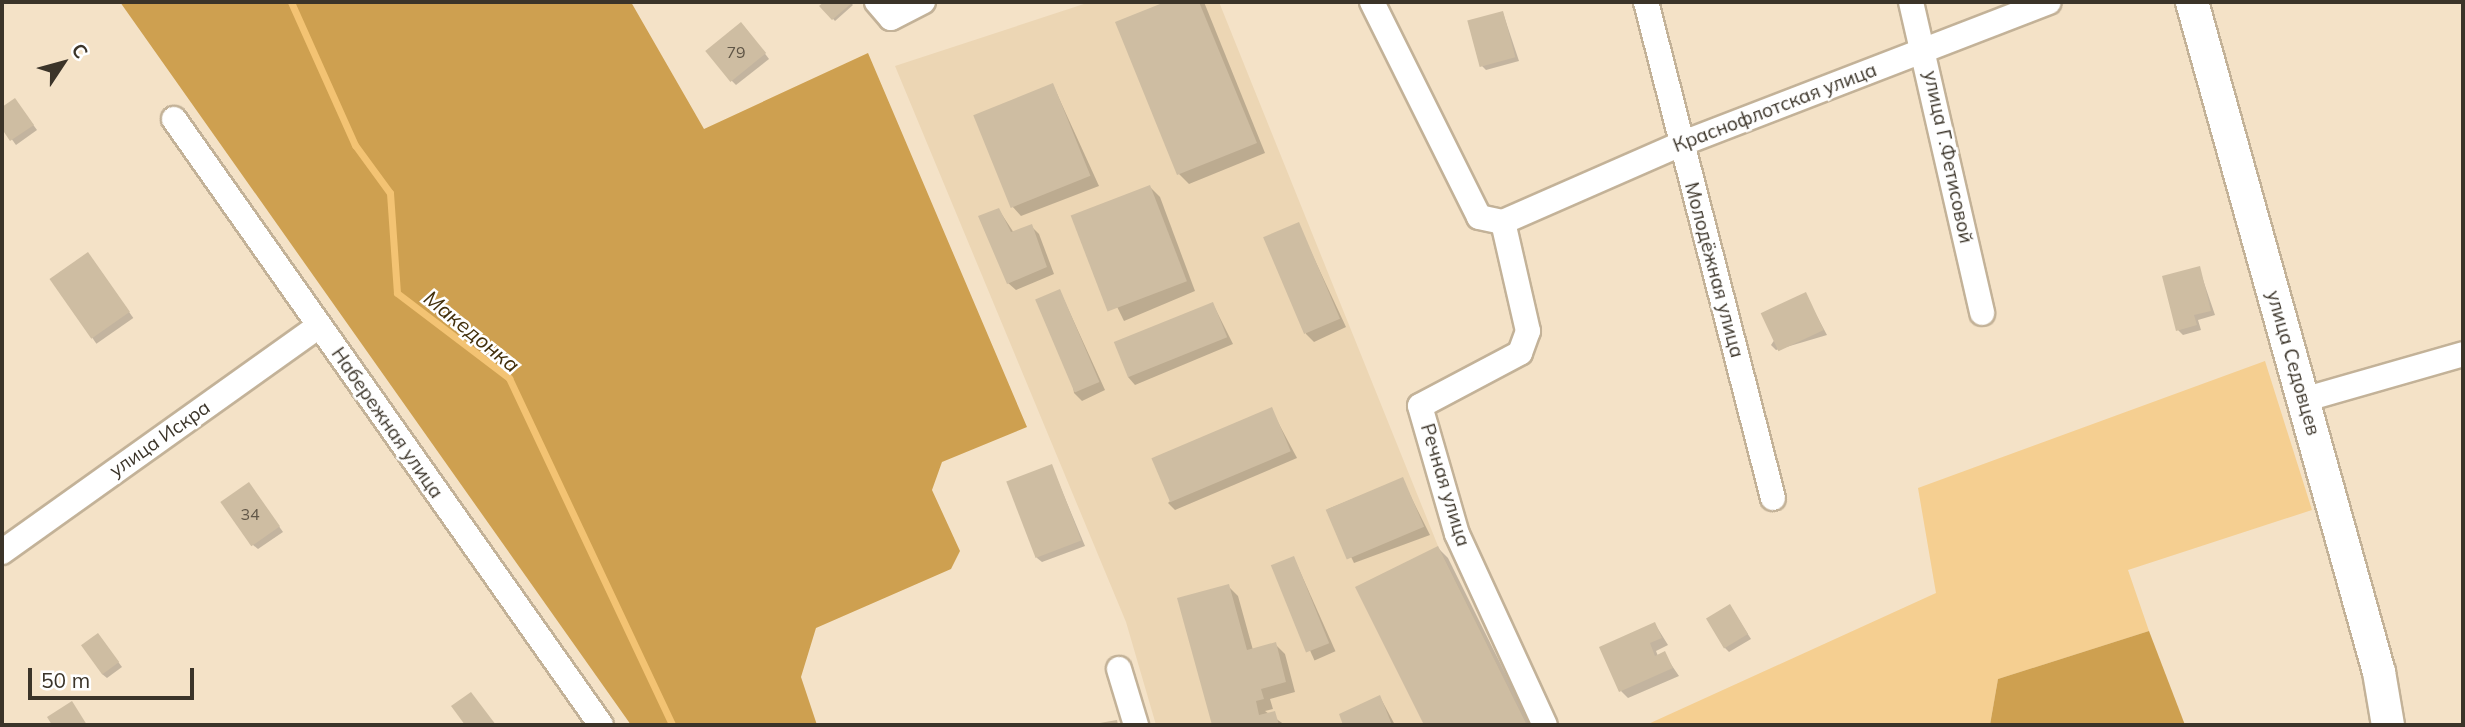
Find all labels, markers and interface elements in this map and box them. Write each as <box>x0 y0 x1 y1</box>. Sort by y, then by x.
north arrow <box>28 28 98 98</box>
text: С <box>66 38 94 63</box>
house number: 79 <box>726 42 746 62</box>
street label: Краснофлотская улица <box>1670 59 1880 157</box>
street label: улица Г.Фетисовой <box>1919 69 1977 245</box>
street label: Молодёжная улица <box>1680 180 1748 360</box>
water label: Македонка <box>419 285 525 377</box>
street label: улица Седовцев <box>2261 288 2325 438</box>
street label: Набережная улица <box>326 343 448 503</box>
street label: улица Искра <box>105 396 215 482</box>
street label: Речная улица <box>1416 421 1474 549</box>
house number: 34 <box>240 504 260 524</box>
scale bar <box>32 654 198 698</box>
text: 50 m <box>41 667 90 693</box>

